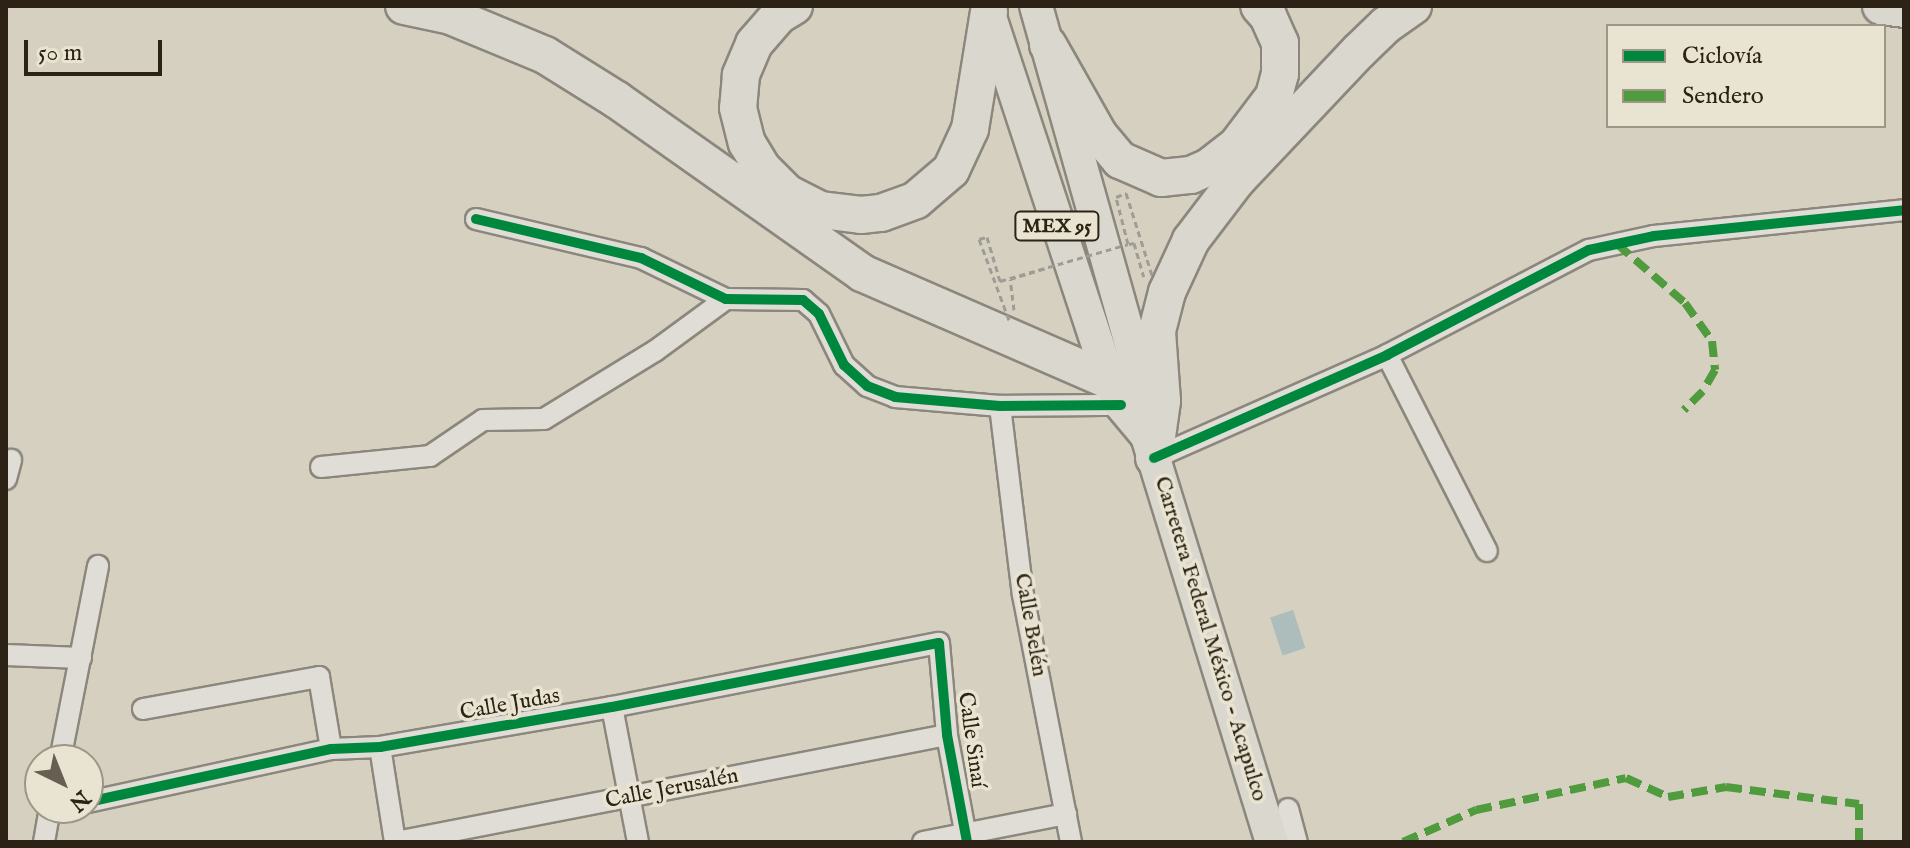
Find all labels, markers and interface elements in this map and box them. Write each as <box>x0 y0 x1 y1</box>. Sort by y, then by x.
scale bar <box>28 24 166 74</box>
legend <box>1606 24 1886 128</box>
text: 50 m <box>38 38 82 69</box>
text: Ciclovía <box>1682 41 1762 72</box>
text: Sendero <box>1682 81 1764 112</box>
road number: MEX 95 <box>1013 210 1101 242</box>
street label: Carretera Federal México - Acapulco <box>1148 473 1272 805</box>
street label: Calle Belén <box>1008 571 1052 679</box>
street label: Calle Judas <box>458 683 562 727</box>
street label: Calle Sinaí <box>951 690 991 790</box>
north arrow <box>24 744 104 824</box>
street label: Calle Jerusalén <box>603 763 741 815</box>
text: N <box>62 783 96 817</box>

